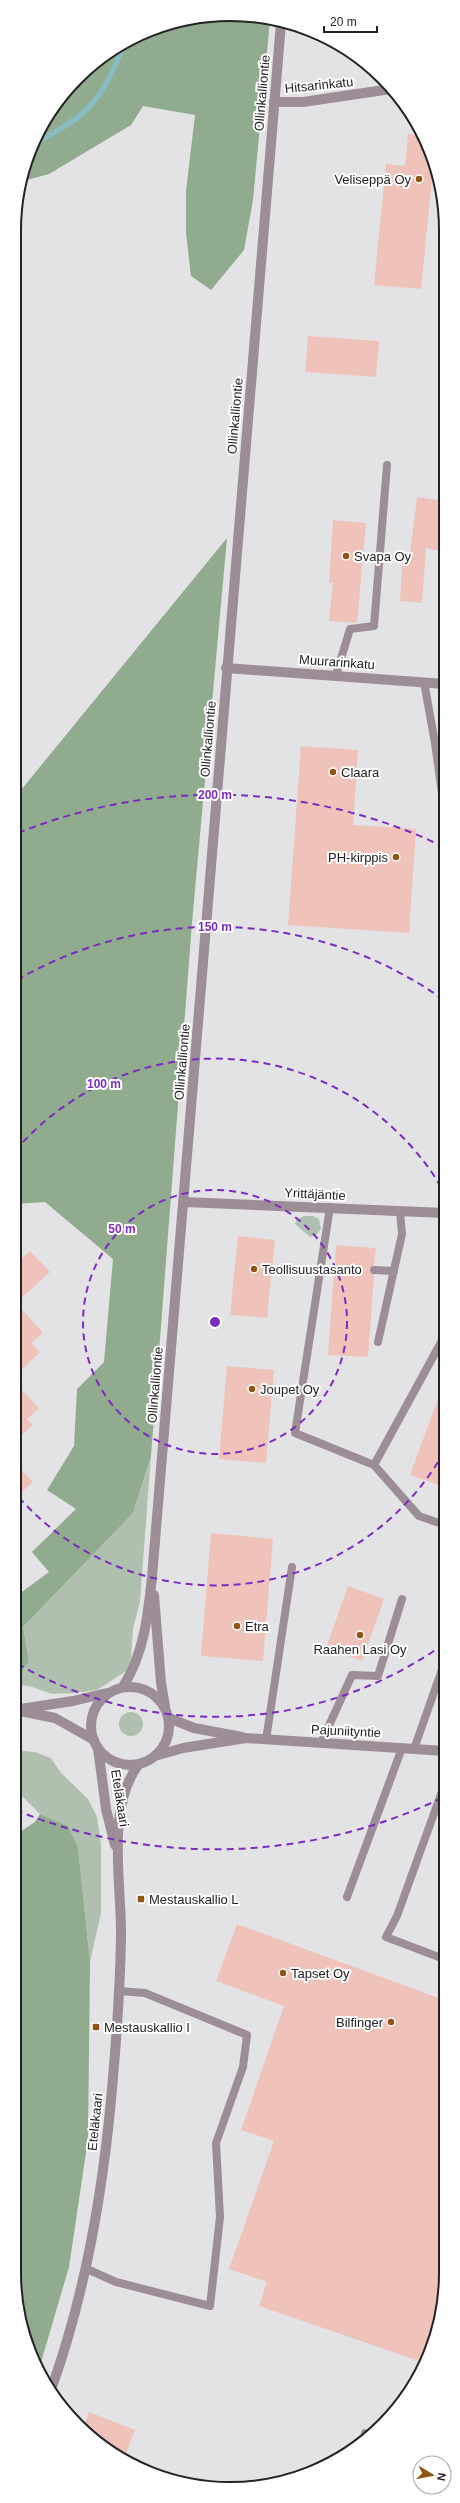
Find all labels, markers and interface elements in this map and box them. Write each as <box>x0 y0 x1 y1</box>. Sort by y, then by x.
scale bar <box>324 8 377 34</box>
text: 20 m <box>330 15 357 29</box>
street label: Ollinkalliontie <box>251 54 273 132</box>
street label: Hitsarinkatu <box>284 74 354 96</box>
place label: Veliseppä Oy <box>334 172 411 187</box>
marker: Veliseppä Oy <box>414 174 424 184</box>
street label: Ollinkalliontie <box>224 377 246 455</box>
place label: Svapa Oy <box>354 549 412 564</box>
marker: Svapa Oy <box>341 551 351 561</box>
street label: Muurarinkatu <box>299 652 375 672</box>
street label: Ollinkalliontie <box>197 700 219 778</box>
place label: Claara <box>341 765 380 780</box>
marker: Claara <box>328 767 338 777</box>
text: 200 m <box>198 788 232 802</box>
place label: PH-kirppis <box>328 850 388 865</box>
marker: PH-kirppis <box>391 852 401 862</box>
text: 150 m <box>198 920 232 934</box>
street label: Ollinkalliontie <box>171 1023 193 1101</box>
text: 100 m <box>87 1077 121 1091</box>
street label: Yrittäjäntie <box>284 1185 346 1203</box>
text: 50 m <box>108 1222 136 1236</box>
place label: Teollisuustasanto <box>262 1262 362 1277</box>
marker: Teollisuustasanto <box>249 1264 259 1274</box>
centre of rings <box>208 1315 222 1329</box>
street label: Ollinkalliontie <box>144 1346 166 1424</box>
place label: Joupet Oy <box>260 1382 320 1397</box>
marker: Joupet Oy <box>247 1384 257 1394</box>
place label: Etra <box>245 1619 270 1634</box>
marker: Etra <box>232 1621 242 1631</box>
marker: Raahen Lasi Oy <box>355 1630 365 1640</box>
place label: Raahen Lasi Oy <box>313 1642 407 1657</box>
street label: Pajuniityntie <box>311 1722 381 1740</box>
street label: Eteläkaari <box>108 1768 132 1828</box>
place label: Mestauskallio L <box>149 1892 239 1907</box>
marker: Mestauskallio L <box>136 1894 146 1904</box>
place label: Tapset Oy <box>291 1966 350 1981</box>
marker: Tapset Oy <box>278 1968 288 1978</box>
place label: Bilfinger <box>336 2015 384 2030</box>
marker: Bilfinger <box>386 2017 396 2027</box>
place label: Mestauskallio I <box>104 2020 190 2035</box>
marker: Mestauskallio I <box>91 2022 101 2032</box>
street label: Eteläkaari <box>85 2092 105 2152</box>
north arrow <box>412 2455 452 2495</box>
text: N <box>435 2472 448 2482</box>

